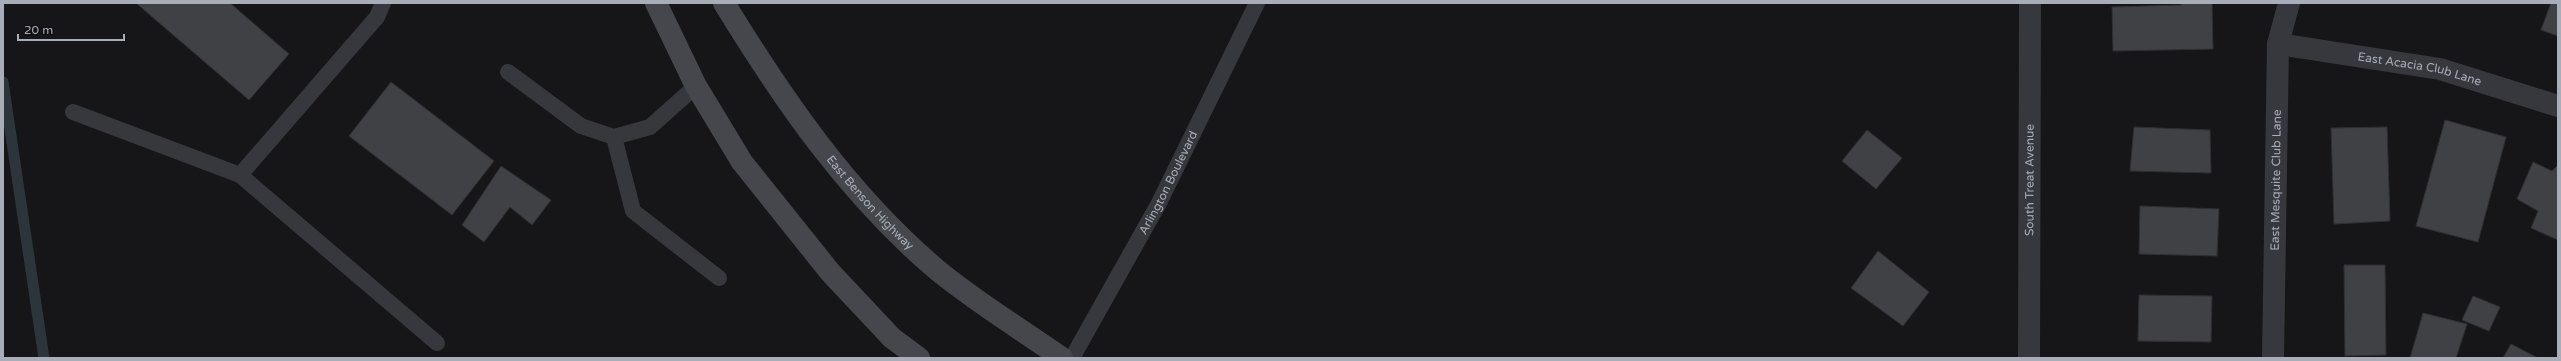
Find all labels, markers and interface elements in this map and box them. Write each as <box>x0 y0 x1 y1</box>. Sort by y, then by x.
scale bar <box>18 16 124 42</box>
text: 20 m <box>24 23 53 37</box>
street label: East Acacia Club Lane <box>2357 49 2483 89</box>
street label: East Mesquite Club Lane <box>2268 109 2284 251</box>
street label: South Treat Avenue <box>2022 124 2037 236</box>
street label: Arlington Boulevard <box>1136 129 1200 237</box>
street label: East Benson Highway <box>824 153 917 253</box>

